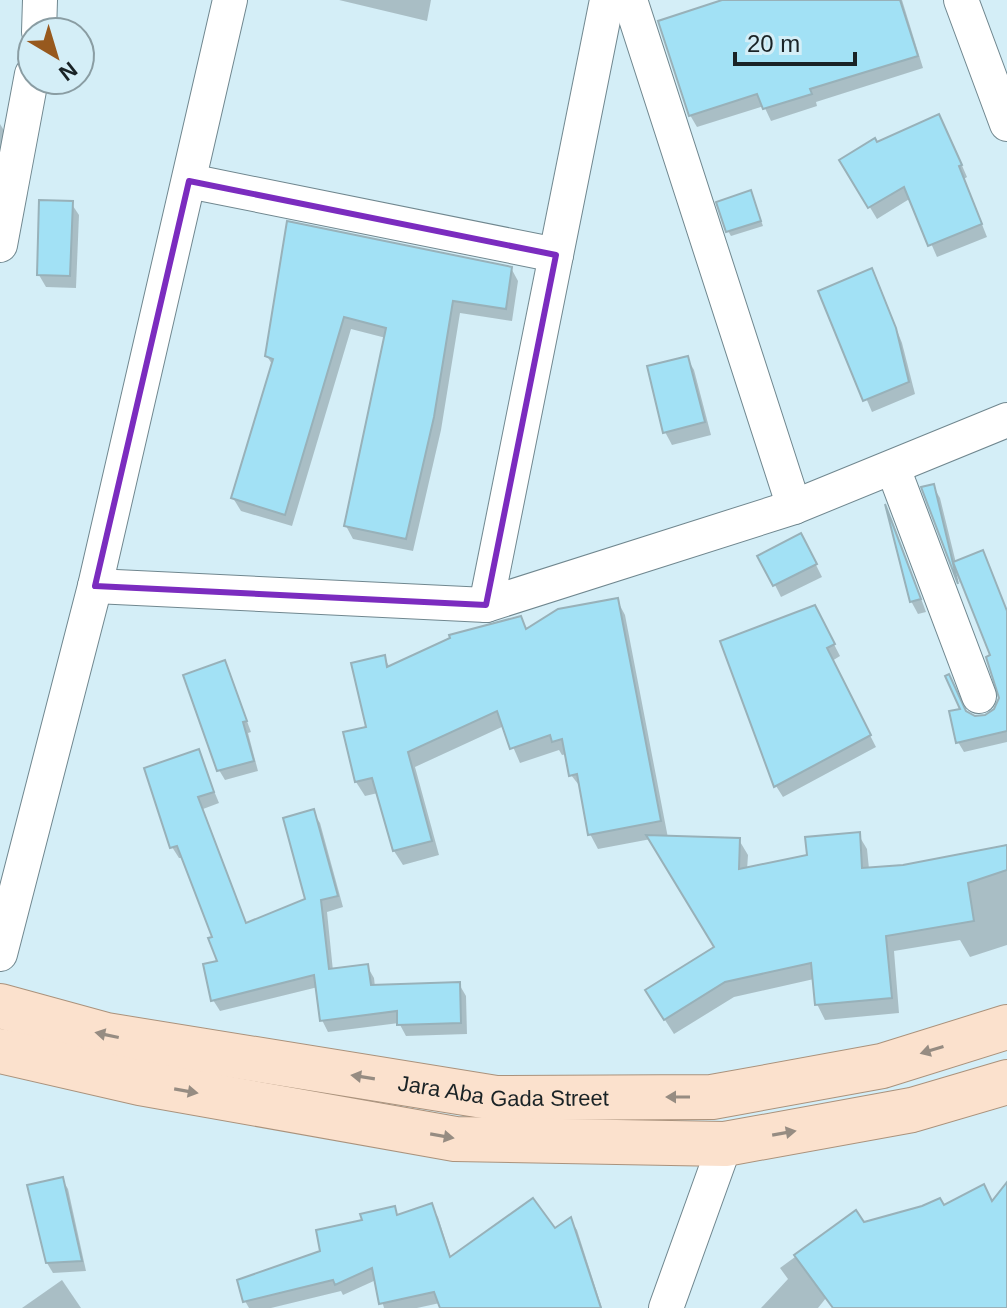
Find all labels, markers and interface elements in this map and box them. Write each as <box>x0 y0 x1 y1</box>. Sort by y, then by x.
north arrow <box>16 16 96 96</box>
scale bar <box>735 16 855 66</box>
text: 20 m <box>747 30 800 57</box>
text: N <box>54 57 82 86</box>
one-way arrow <box>94 1028 119 1041</box>
one-way arrow <box>920 1044 944 1057</box>
one-way arrow <box>351 1070 376 1083</box>
street label: Jara Aba Gada Street <box>396 1070 609 1111</box>
one-way arrow <box>173 1085 198 1098</box>
one-way arrow <box>665 1091 690 1103</box>
one-way arrow <box>772 1126 797 1139</box>
one-way arrow <box>429 1131 454 1143</box>

